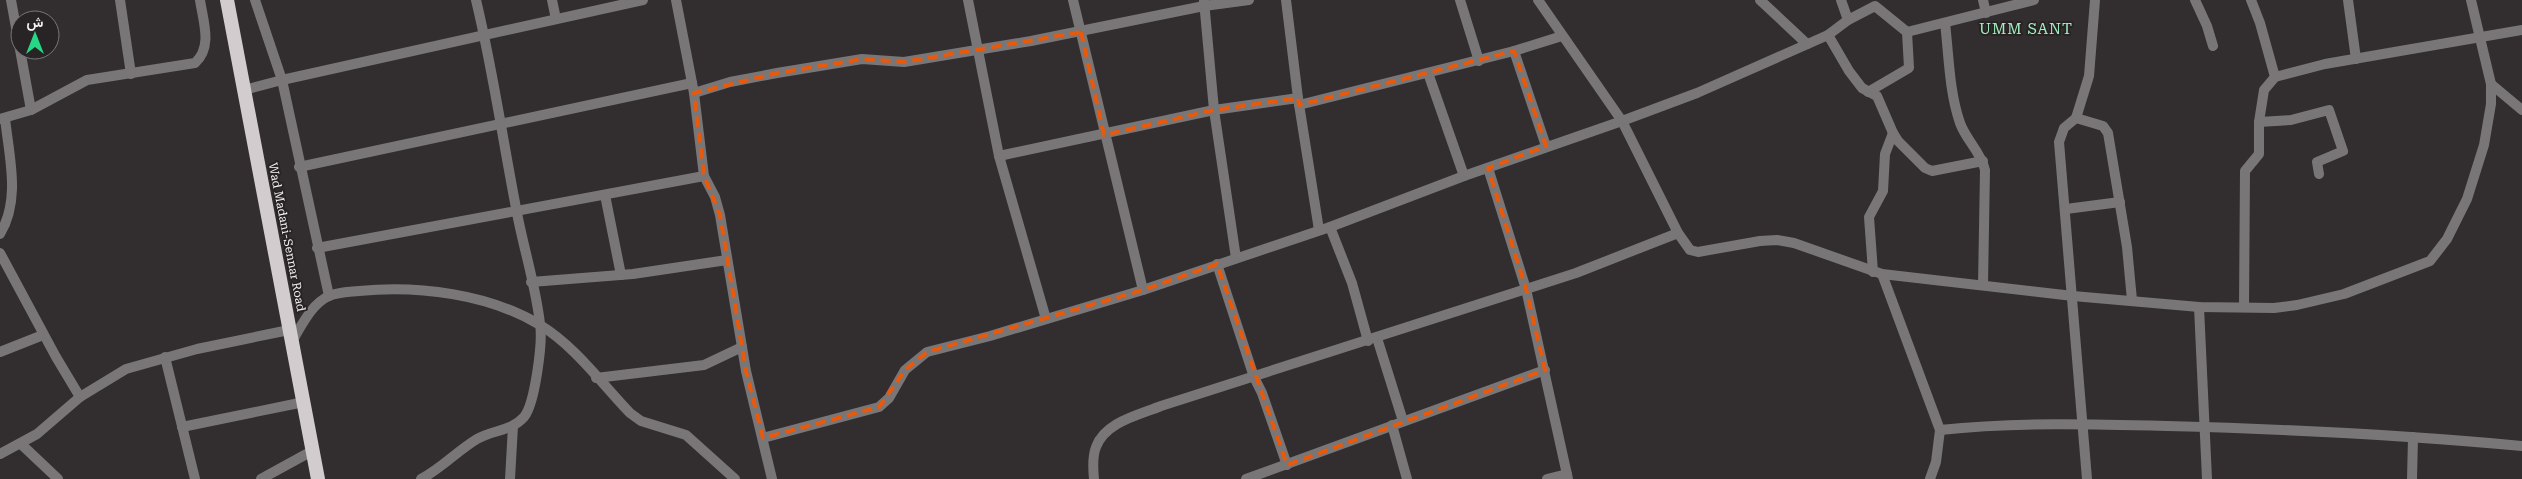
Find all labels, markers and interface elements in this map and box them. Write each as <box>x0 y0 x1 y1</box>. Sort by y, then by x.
north arrow <box>10 10 60 60</box>
text: ش <box>27 14 44 31</box>
district label: UMM SANT <box>1979 20 2073 38</box>
street label: Wad Madani-Sennar Road <box>266 161 308 313</box>

